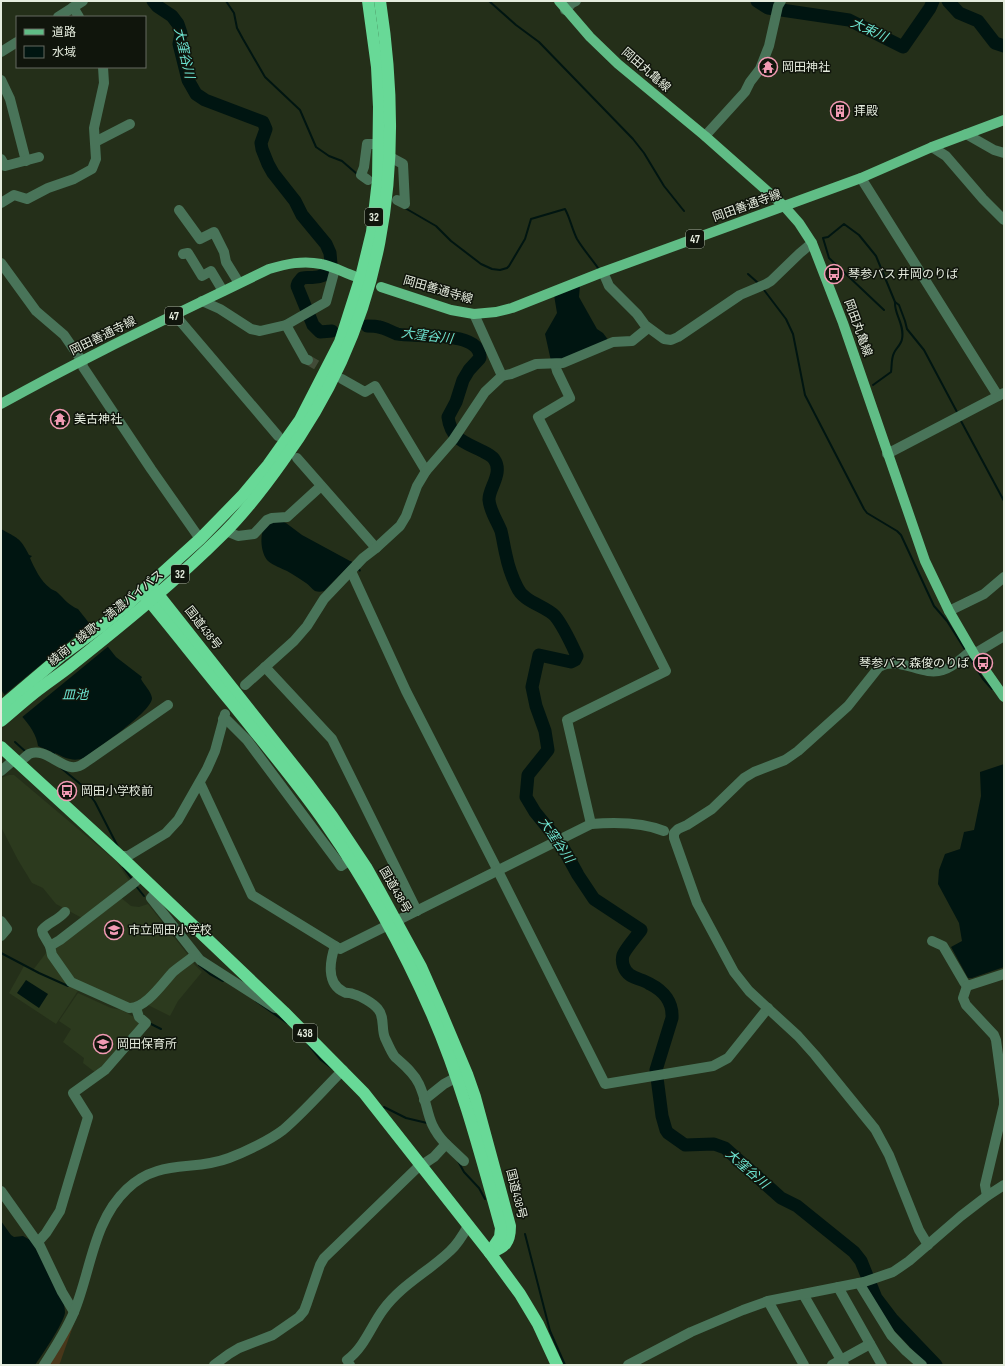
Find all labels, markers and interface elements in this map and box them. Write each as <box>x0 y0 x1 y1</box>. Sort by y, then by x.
water label: 大束川 <box>848 15 892 46</box>
legend <box>16 16 146 68</box>
text: 道路 <box>52 25 76 40</box>
water label: 大窪谷川 <box>170 26 198 82</box>
text: 水域 <box>52 45 76 60</box>
street label: 岡田丸亀線 <box>618 45 674 95</box>
temple icon: 岡田神社 <box>757 56 779 78</box>
place label: 岡田神社 <box>782 60 830 75</box>
building icon: 拝殿 <box>829 100 851 122</box>
place label: 拝殿 <box>854 104 878 119</box>
street label: 岡田善通寺線 <box>711 187 783 225</box>
road number: 32 <box>365 208 383 226</box>
road number: 47 <box>686 230 704 248</box>
bus stop icon: 琴参バス 井岡のりば <box>823 263 845 285</box>
place label: 琴参バス 井岡のりば <box>848 267 958 282</box>
street label: 岡田善通寺線 <box>401 273 475 307</box>
street label: 岡田丸亀線 <box>841 297 875 359</box>
road number: 47 <box>165 307 183 325</box>
street label: 岡田善通寺線 <box>67 313 139 359</box>
water label: 大窪谷川 <box>400 325 456 347</box>
temple icon: 美古神社 <box>49 408 71 430</box>
place label: 美古神社 <box>74 412 122 427</box>
road number: 32 <box>171 565 189 583</box>
street label: 綾南・綾歌・満濃バイパス <box>45 567 167 669</box>
street label: 国道438号 <box>181 603 225 653</box>
bus stop icon: 琴参バス 森俊のりば <box>972 652 994 674</box>
place label: 琴参バス 森俊のりば <box>859 656 969 671</box>
water label: 皿池 <box>62 687 90 703</box>
bus stop icon: 岡田小学校前 <box>56 780 78 802</box>
place label: 岡田小学校前 <box>81 784 153 799</box>
water label: 大窪谷川 <box>535 814 578 868</box>
street label: 国道438号 <box>376 864 414 916</box>
school or university icon: 市立岡田小学校 <box>103 919 125 941</box>
place label: 市立岡田小学校 <box>128 923 212 938</box>
road number: 438 <box>293 1024 317 1042</box>
school or university icon: 岡田保育所 <box>92 1033 114 1055</box>
place label: 岡田保育所 <box>117 1037 177 1052</box>
water label: 大窪谷川 <box>722 1146 773 1193</box>
street label: 国道438号 <box>503 1167 529 1221</box>

